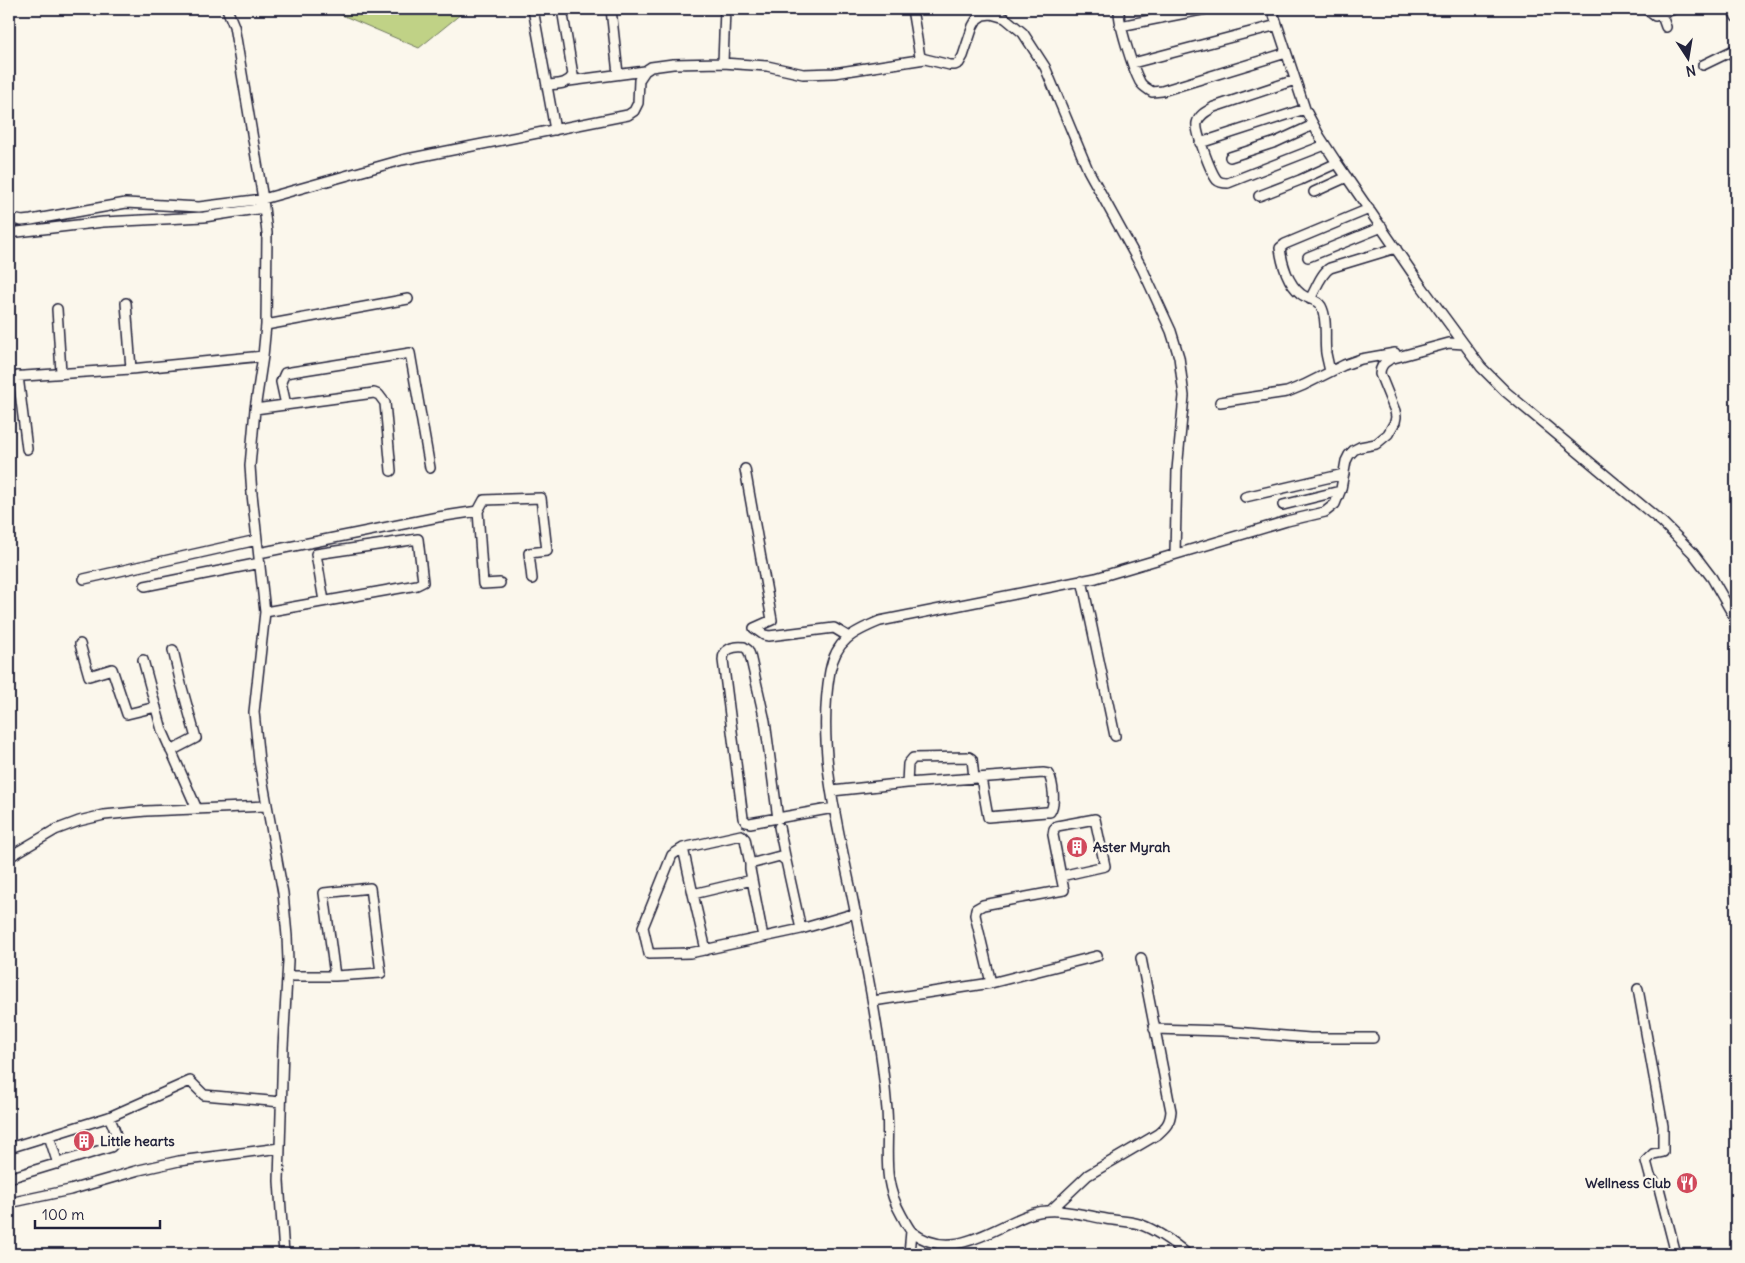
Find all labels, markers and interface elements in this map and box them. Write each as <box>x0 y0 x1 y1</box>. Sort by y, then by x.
north arrow <box>1662 32 1712 82</box>
text: N <box>1684 61 1697 81</box>
building icon: Aster Myrah <box>1065 835 1089 859</box>
place label: Aster Myrah <box>1093 838 1170 856</box>
building icon: Little hearts <box>72 1129 96 1153</box>
place label: Little hearts <box>100 1132 175 1150</box>
restaurant icon: Wellness Club <box>1675 1171 1699 1195</box>
place label: Wellness Club <box>1585 1174 1671 1192</box>
scale bar <box>35 1198 160 1230</box>
text: 100 m <box>42 1205 84 1224</box>

